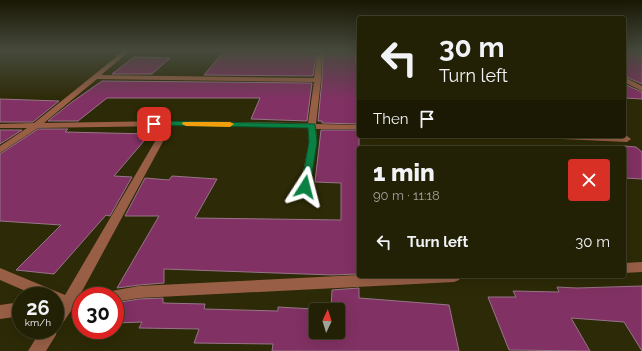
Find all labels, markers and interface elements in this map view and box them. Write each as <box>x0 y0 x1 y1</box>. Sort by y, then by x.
text: 30 m <box>439 31 505 64</box>
icon: left <box>373 32 425 84</box>
text: Turn left <box>439 65 508 86</box>
pin <box>137 107 171 141</box>
icon: arrive <box>416 108 438 130</box>
text: Then <box>373 110 408 128</box>
icon: arrive <box>143 113 165 135</box>
text: 1 min <box>373 158 435 187</box>
button: close <box>568 159 610 201</box>
position arrow <box>284 166 326 208</box>
text: 90 m · 11:18 <box>373 188 440 203</box>
icon: left <box>373 231 395 253</box>
text: Turn left <box>407 233 468 251</box>
text: 30 m <box>575 233 610 251</box>
speed limit sign: 30 <box>72 287 124 339</box>
text: 26 <box>26 296 50 320</box>
north arrow <box>309 303 345 339</box>
map controls <box>309 303 345 339</box>
text: km/h <box>25 317 51 328</box>

